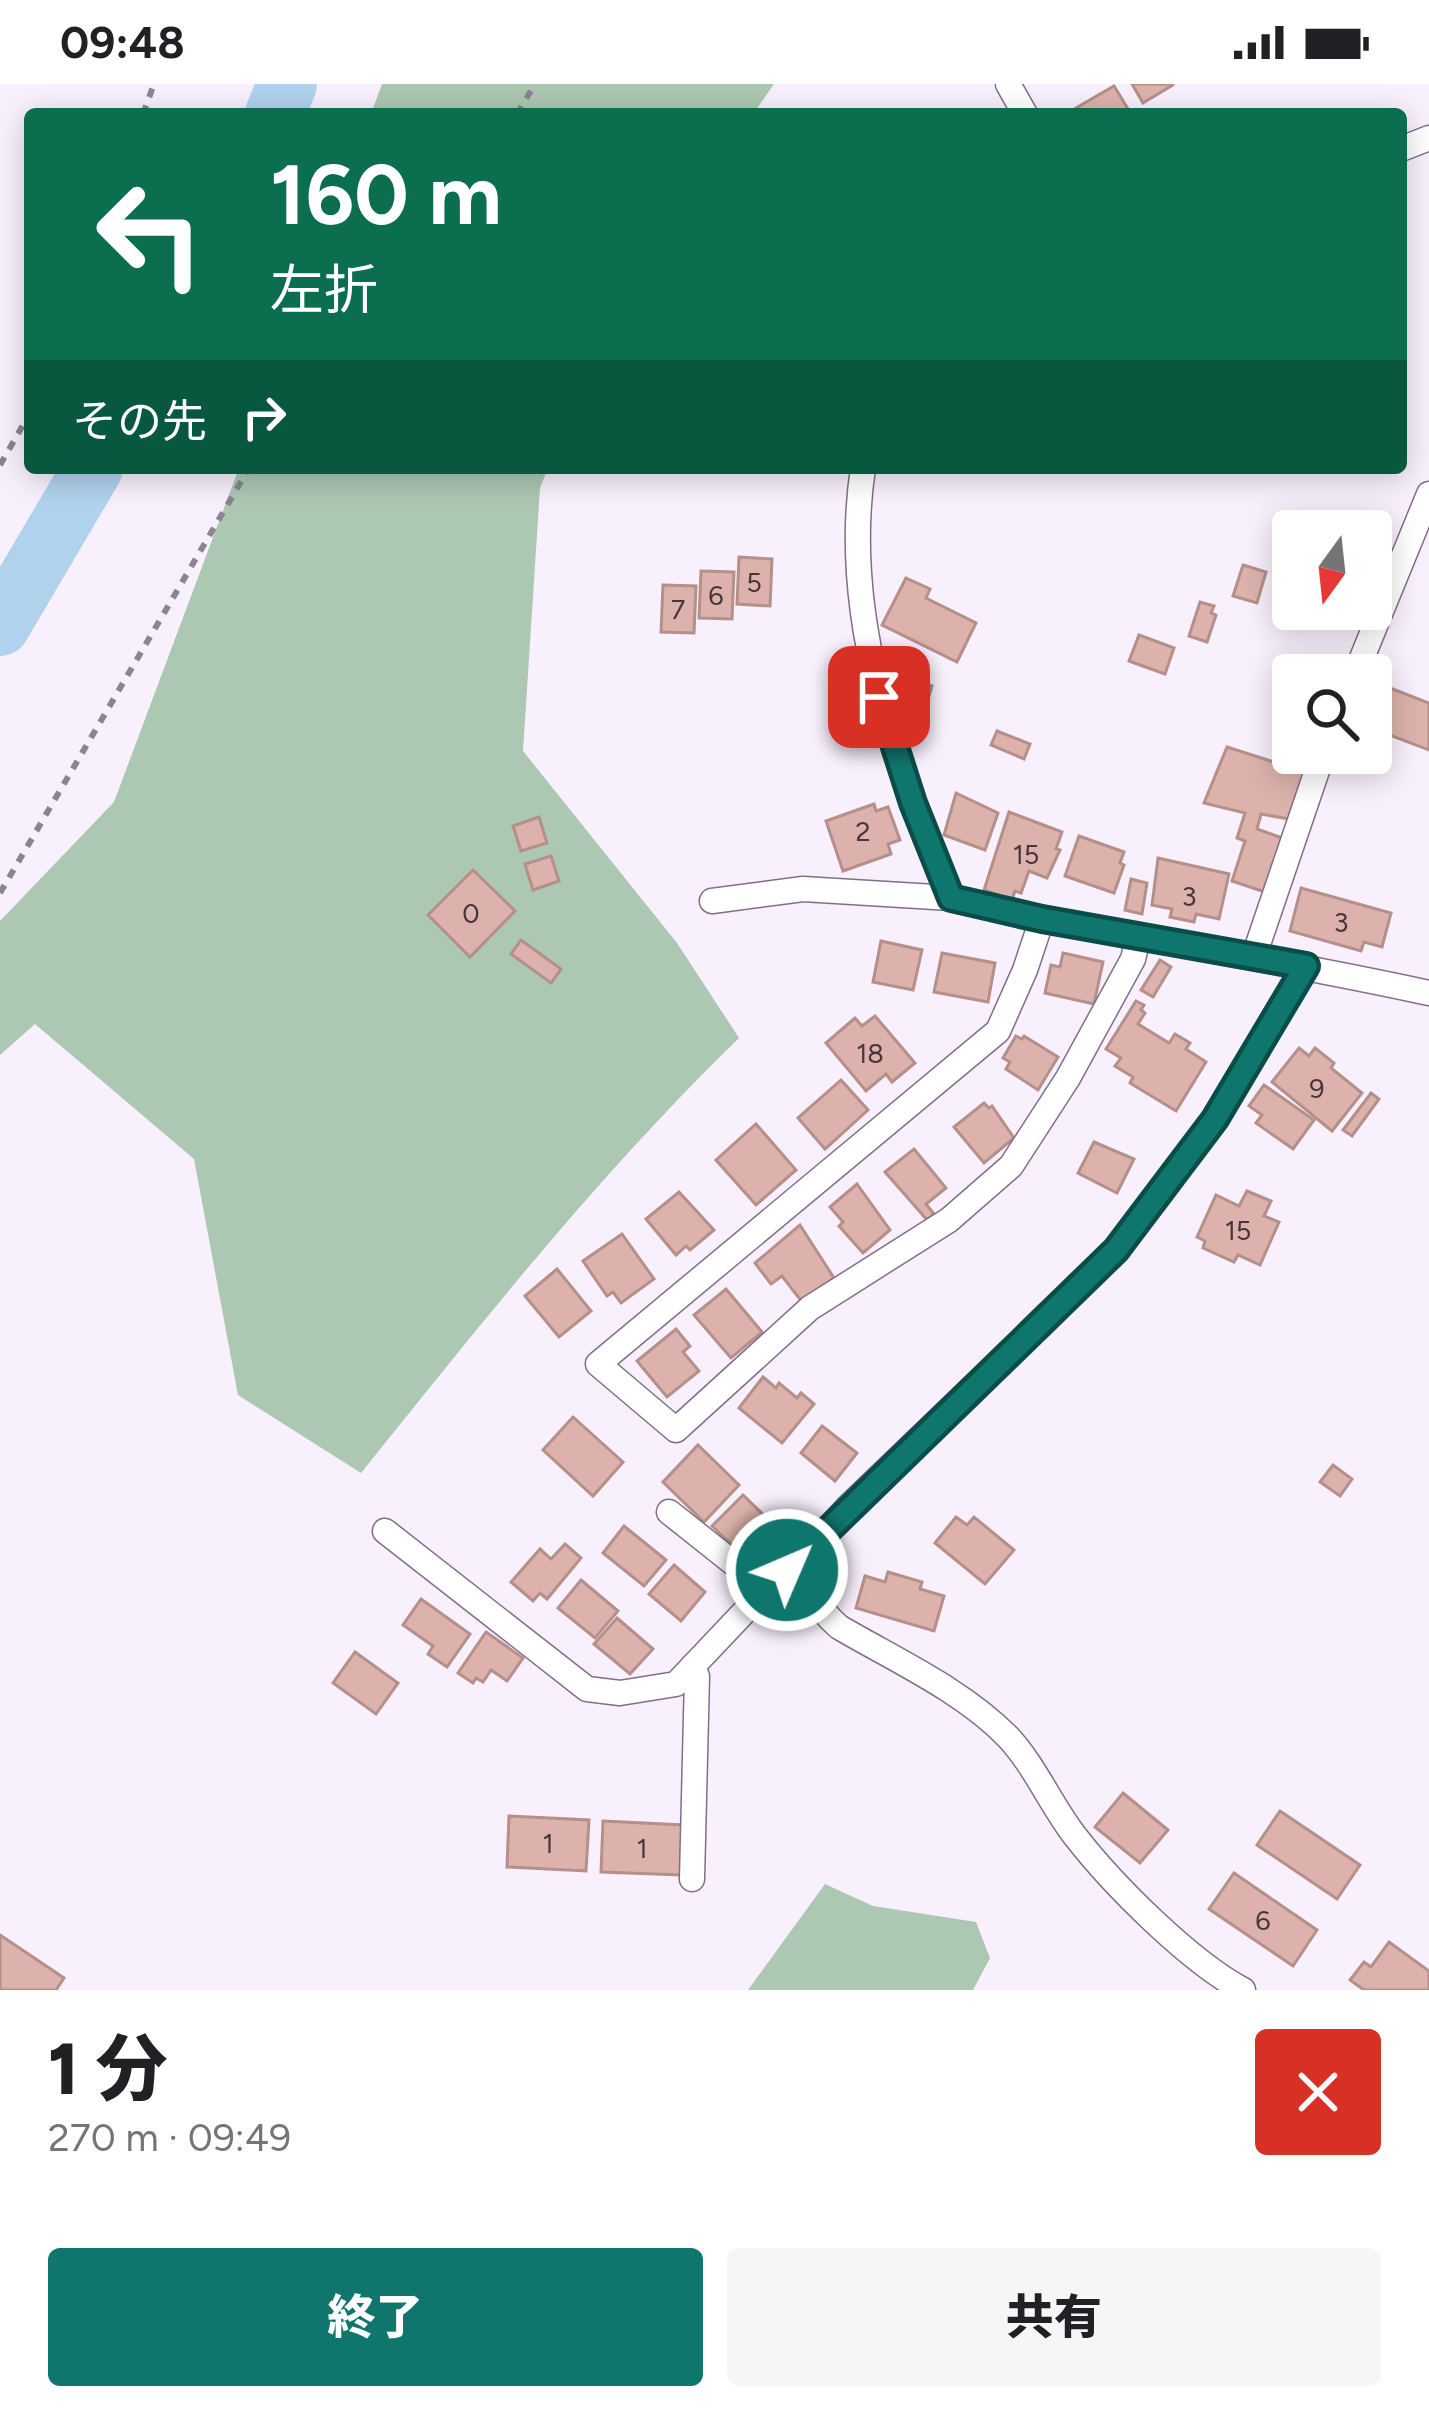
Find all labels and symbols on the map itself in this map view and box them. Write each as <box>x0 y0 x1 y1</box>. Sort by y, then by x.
north arrow <box>1272 510 1392 630</box>
house number: 5 <box>746 566 762 599</box>
house number: 6 <box>708 579 724 612</box>
house number: 7 <box>671 593 685 626</box>
pin <box>828 646 930 748</box>
house number: 2 <box>855 815 871 848</box>
house number: 15 <box>1013 838 1039 871</box>
house number: 3 <box>1182 880 1196 913</box>
house number: 0 <box>462 897 480 930</box>
house number: 3 <box>1334 906 1348 939</box>
house number: 18 <box>856 1037 884 1070</box>
house number: 9 <box>1309 1072 1325 1105</box>
house number: 15 <box>1225 1214 1251 1247</box>
position arrow <box>724 1507 850 1633</box>
house number: 1 <box>542 1827 554 1860</box>
house number: 1 <box>636 1832 648 1865</box>
house number: 6 <box>1255 1904 1271 1937</box>

